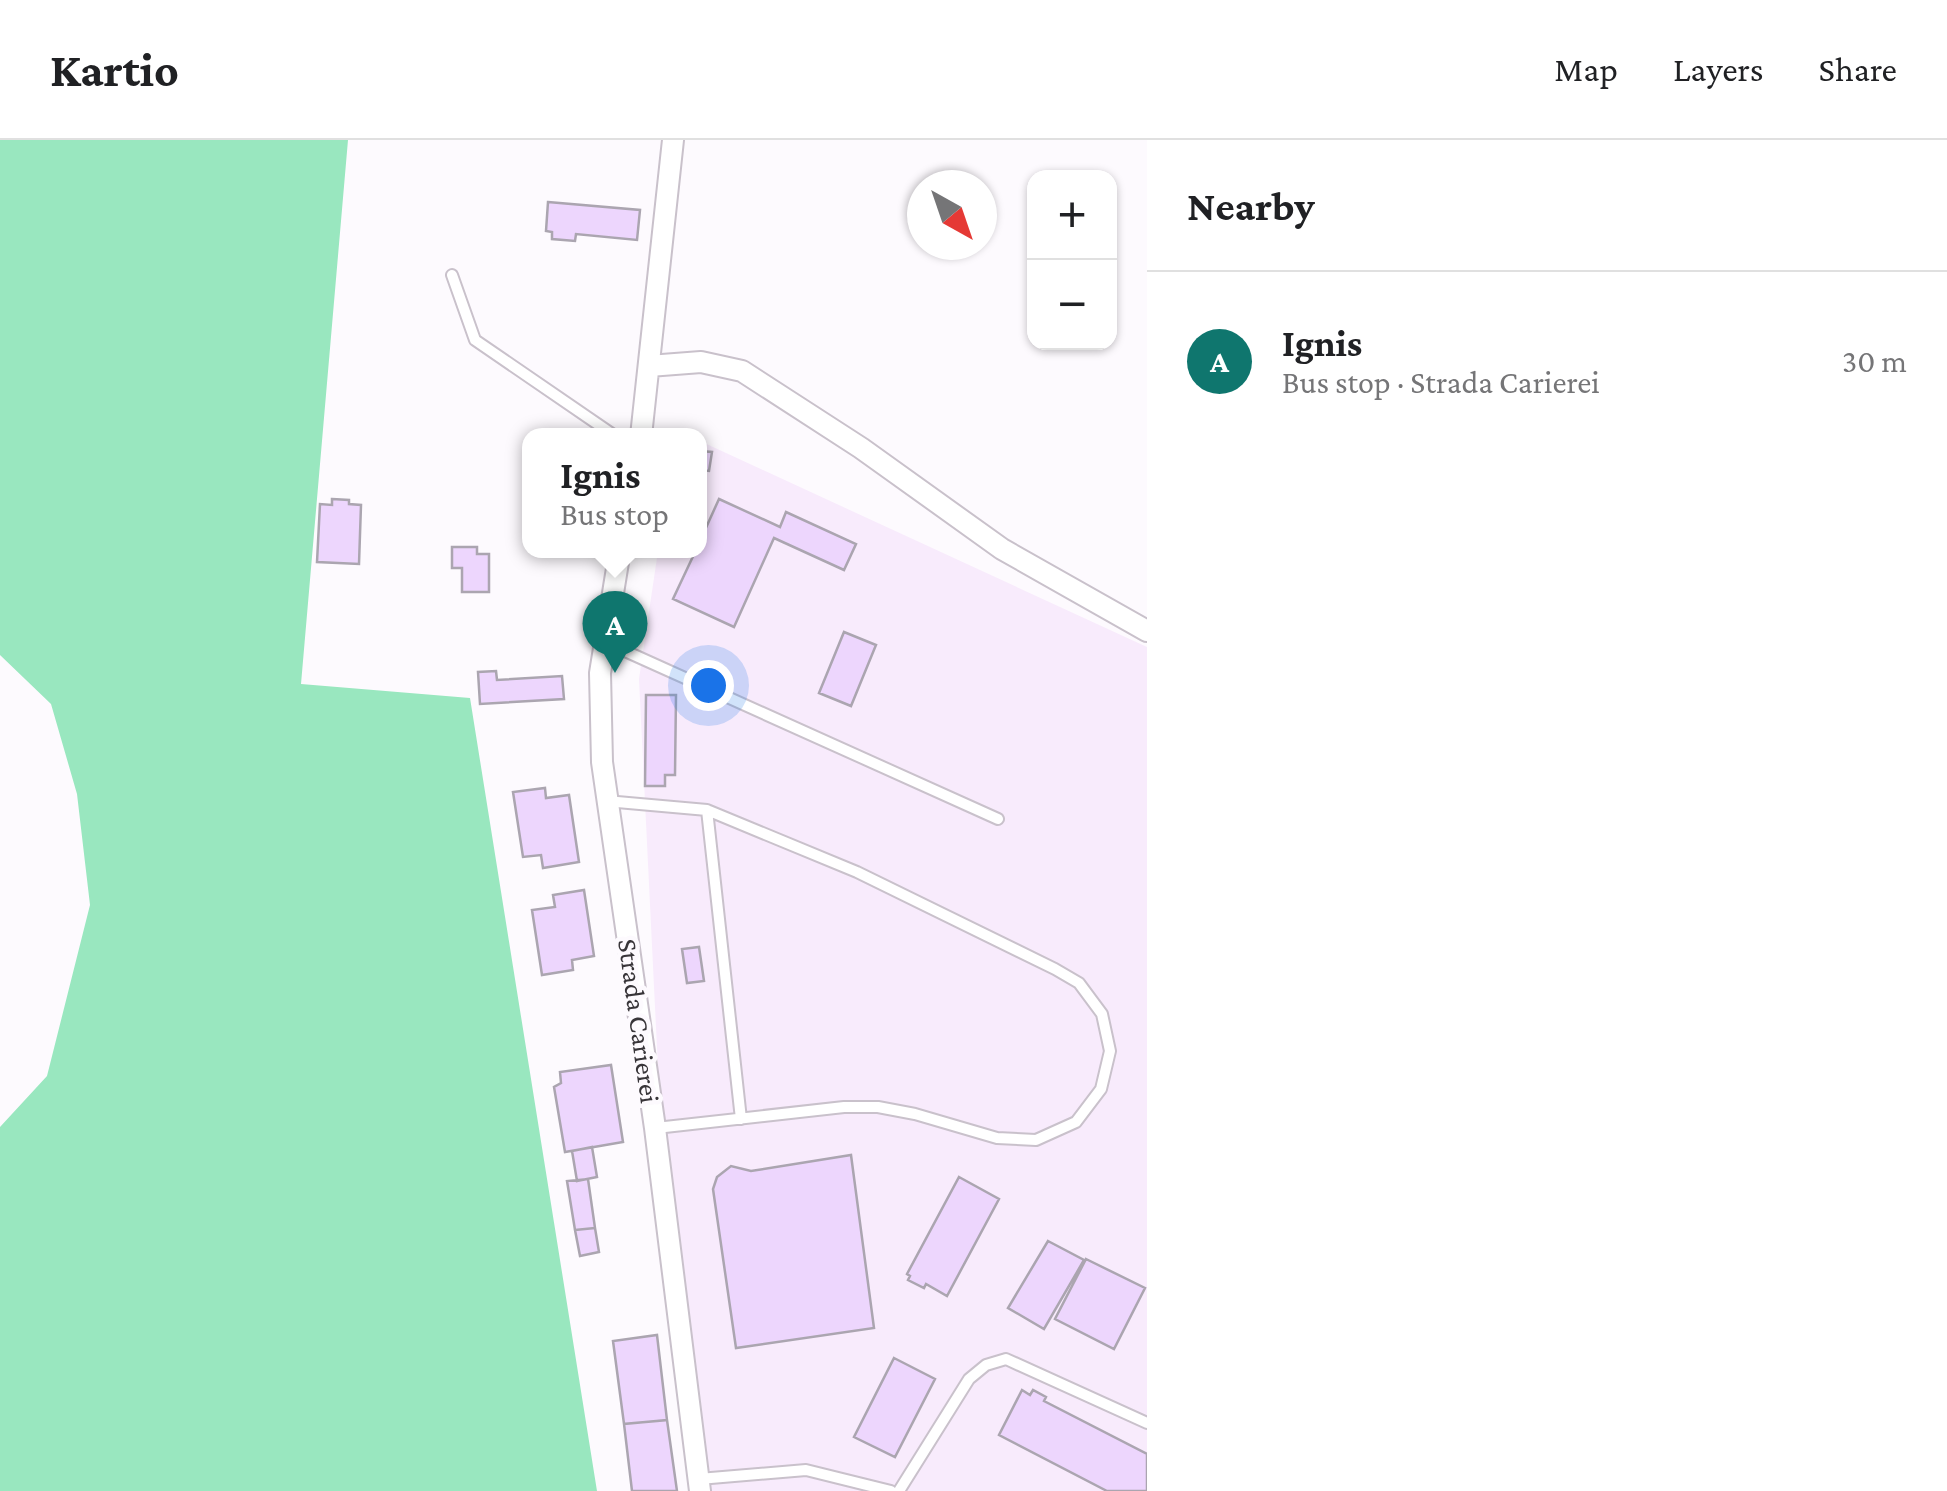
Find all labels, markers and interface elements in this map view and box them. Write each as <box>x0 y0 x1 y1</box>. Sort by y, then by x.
text: Kartio <box>50 43 179 96</box>
text: Map <box>1554 50 1618 89</box>
text: Layers <box>1673 50 1764 89</box>
text: Share <box>1819 50 1897 89</box>
north arrow <box>907 170 997 260</box>
map controls <box>1027 170 1117 350</box>
button: + <box>1027 170 1117 260</box>
text: Nearby <box>1187 182 1315 229</box>
button: − <box>1027 260 1117 350</box>
text: Ignis <box>1282 322 1362 364</box>
text: A <box>1210 343 1229 379</box>
text: 30 m <box>1842 343 1907 379</box>
text: Bus stop · Strada Carierei <box>1282 364 1600 400</box>
popup <box>522 428 707 558</box>
text: Ignis <box>560 454 641 496</box>
text: Bus stop <box>560 496 669 532</box>
pin: A <box>582 590 648 673</box>
your location <box>683 660 734 711</box>
street label: Strada Carierei <box>612 937 666 1105</box>

